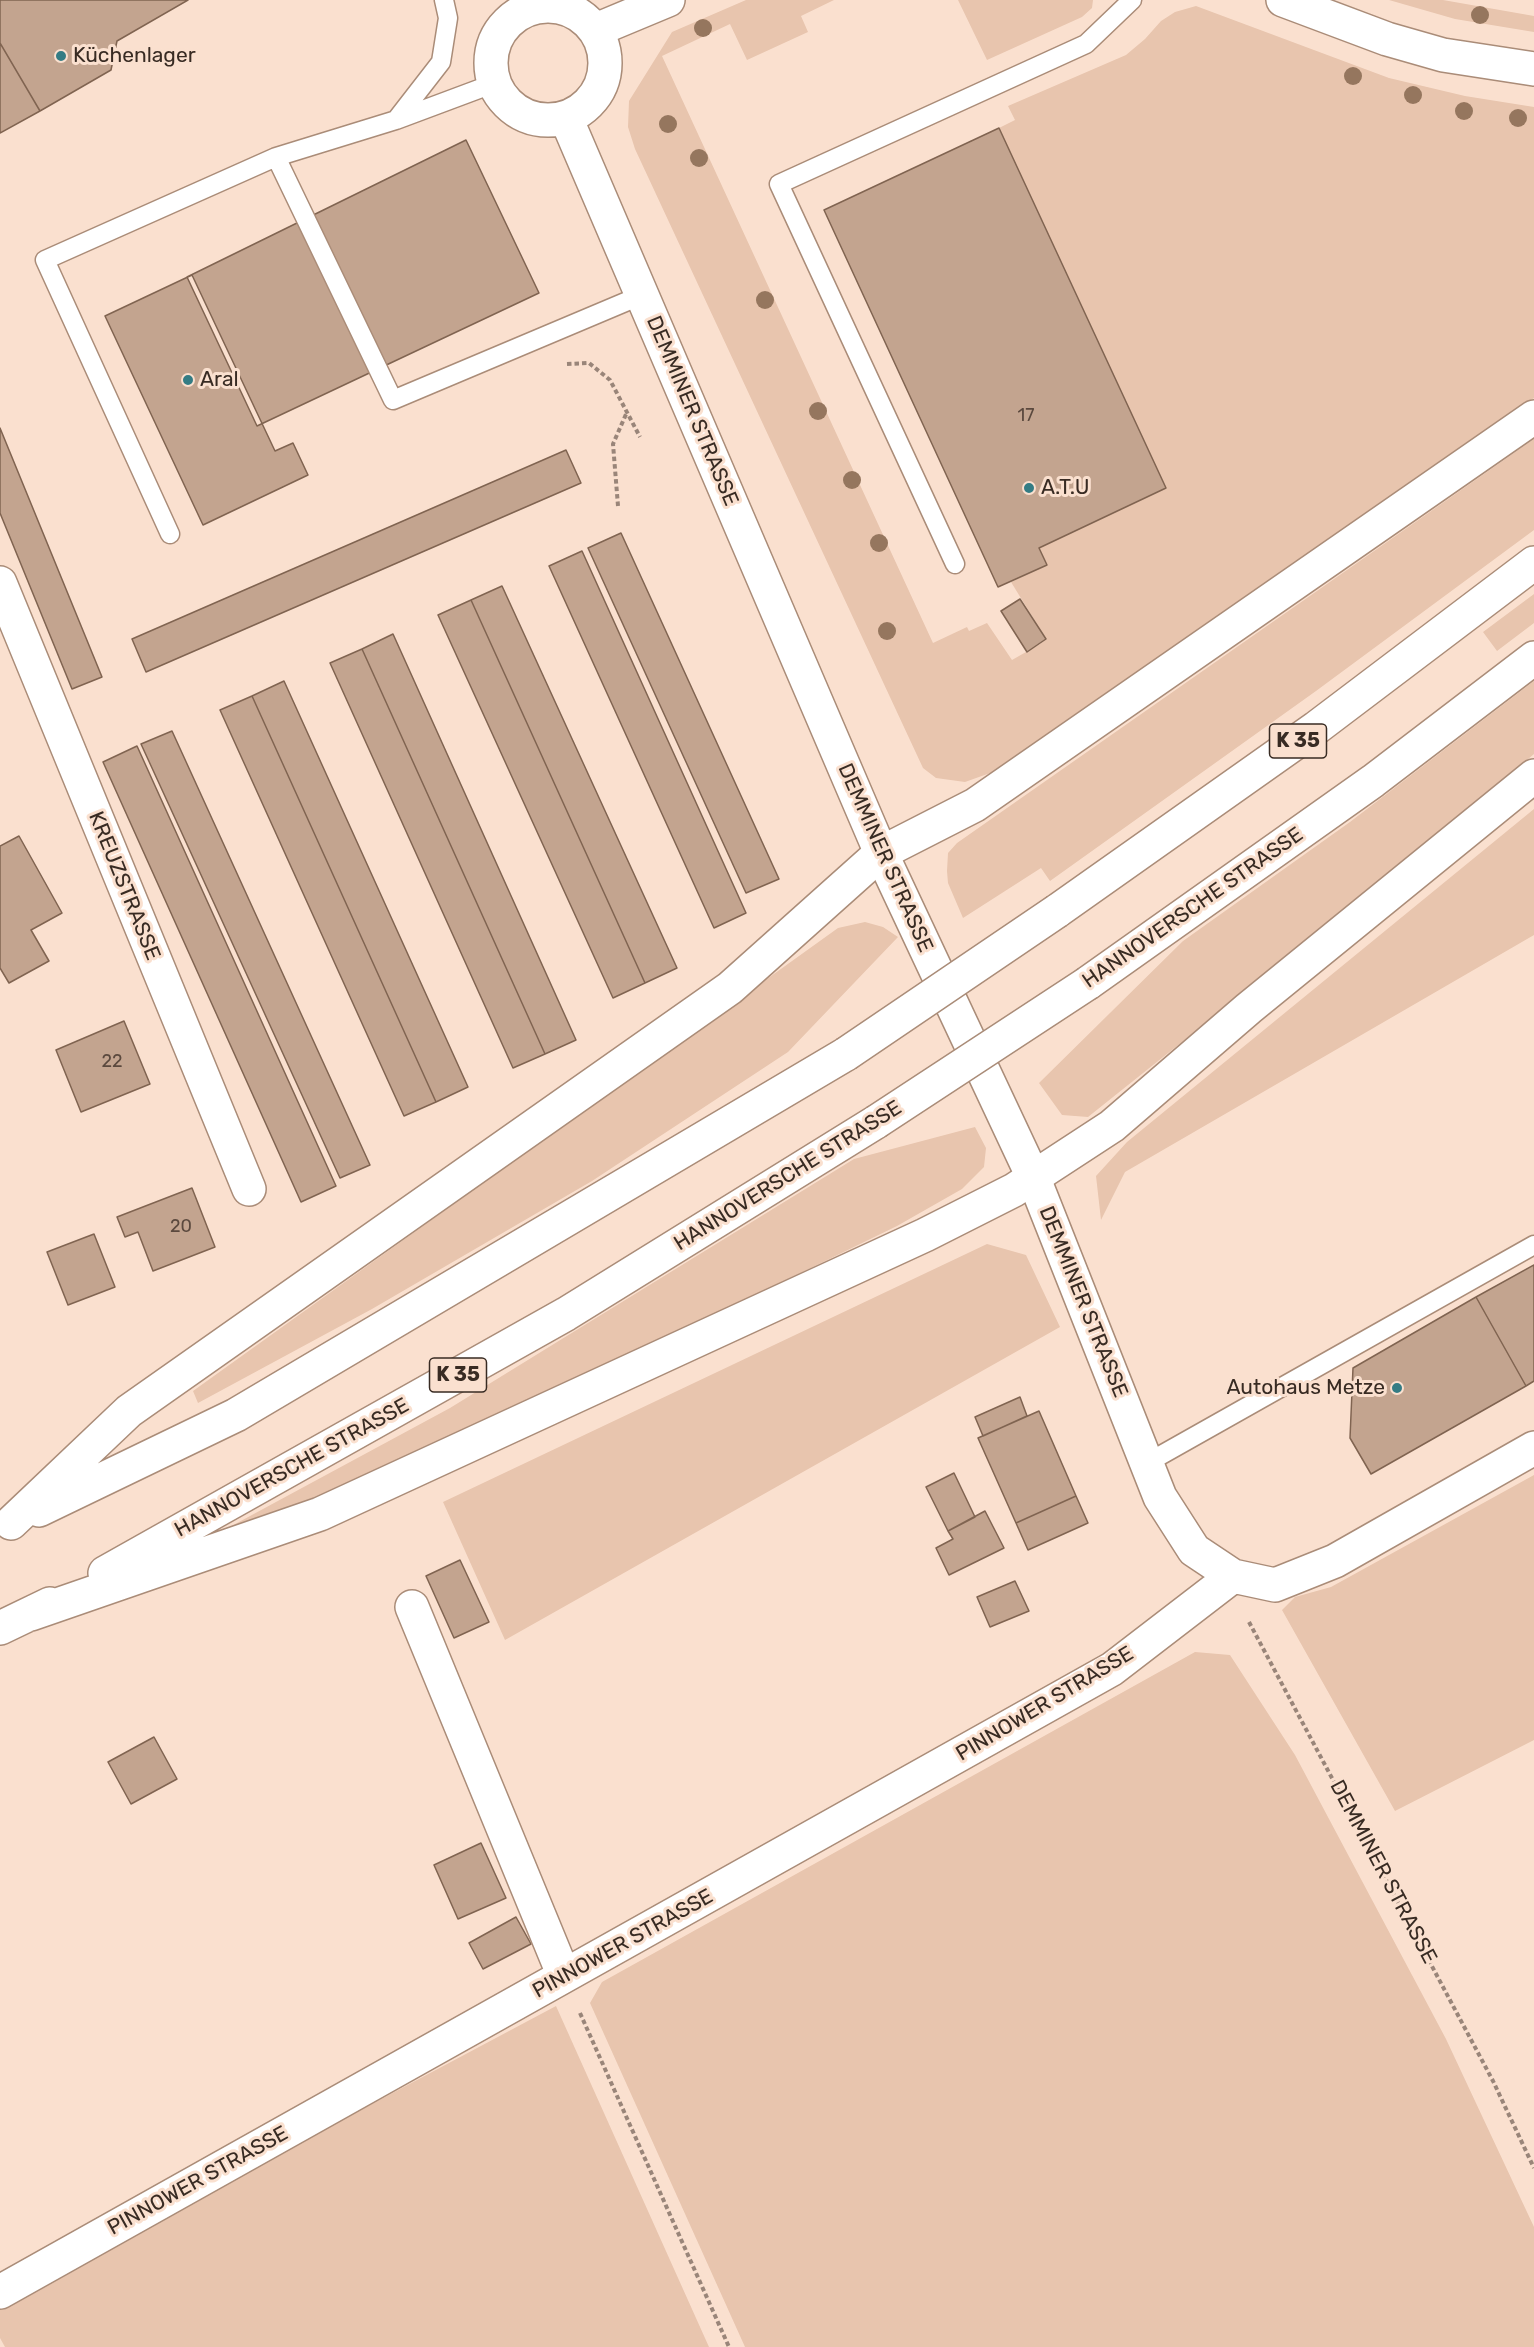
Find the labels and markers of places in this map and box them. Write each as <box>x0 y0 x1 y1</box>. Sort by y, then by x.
place label: Küchenlager <box>73 43 196 69</box>
marker: Küchenlager <box>54 49 68 63</box>
place label: Aral <box>200 367 239 393</box>
marker: Aral <box>181 373 195 387</box>
place label: A.T.U <box>1041 475 1089 501</box>
marker: A.T.U <box>1022 481 1036 495</box>
place label: Autohaus Metze <box>1226 1375 1385 1401</box>
marker: Autohaus Metze <box>1390 1381 1404 1395</box>

